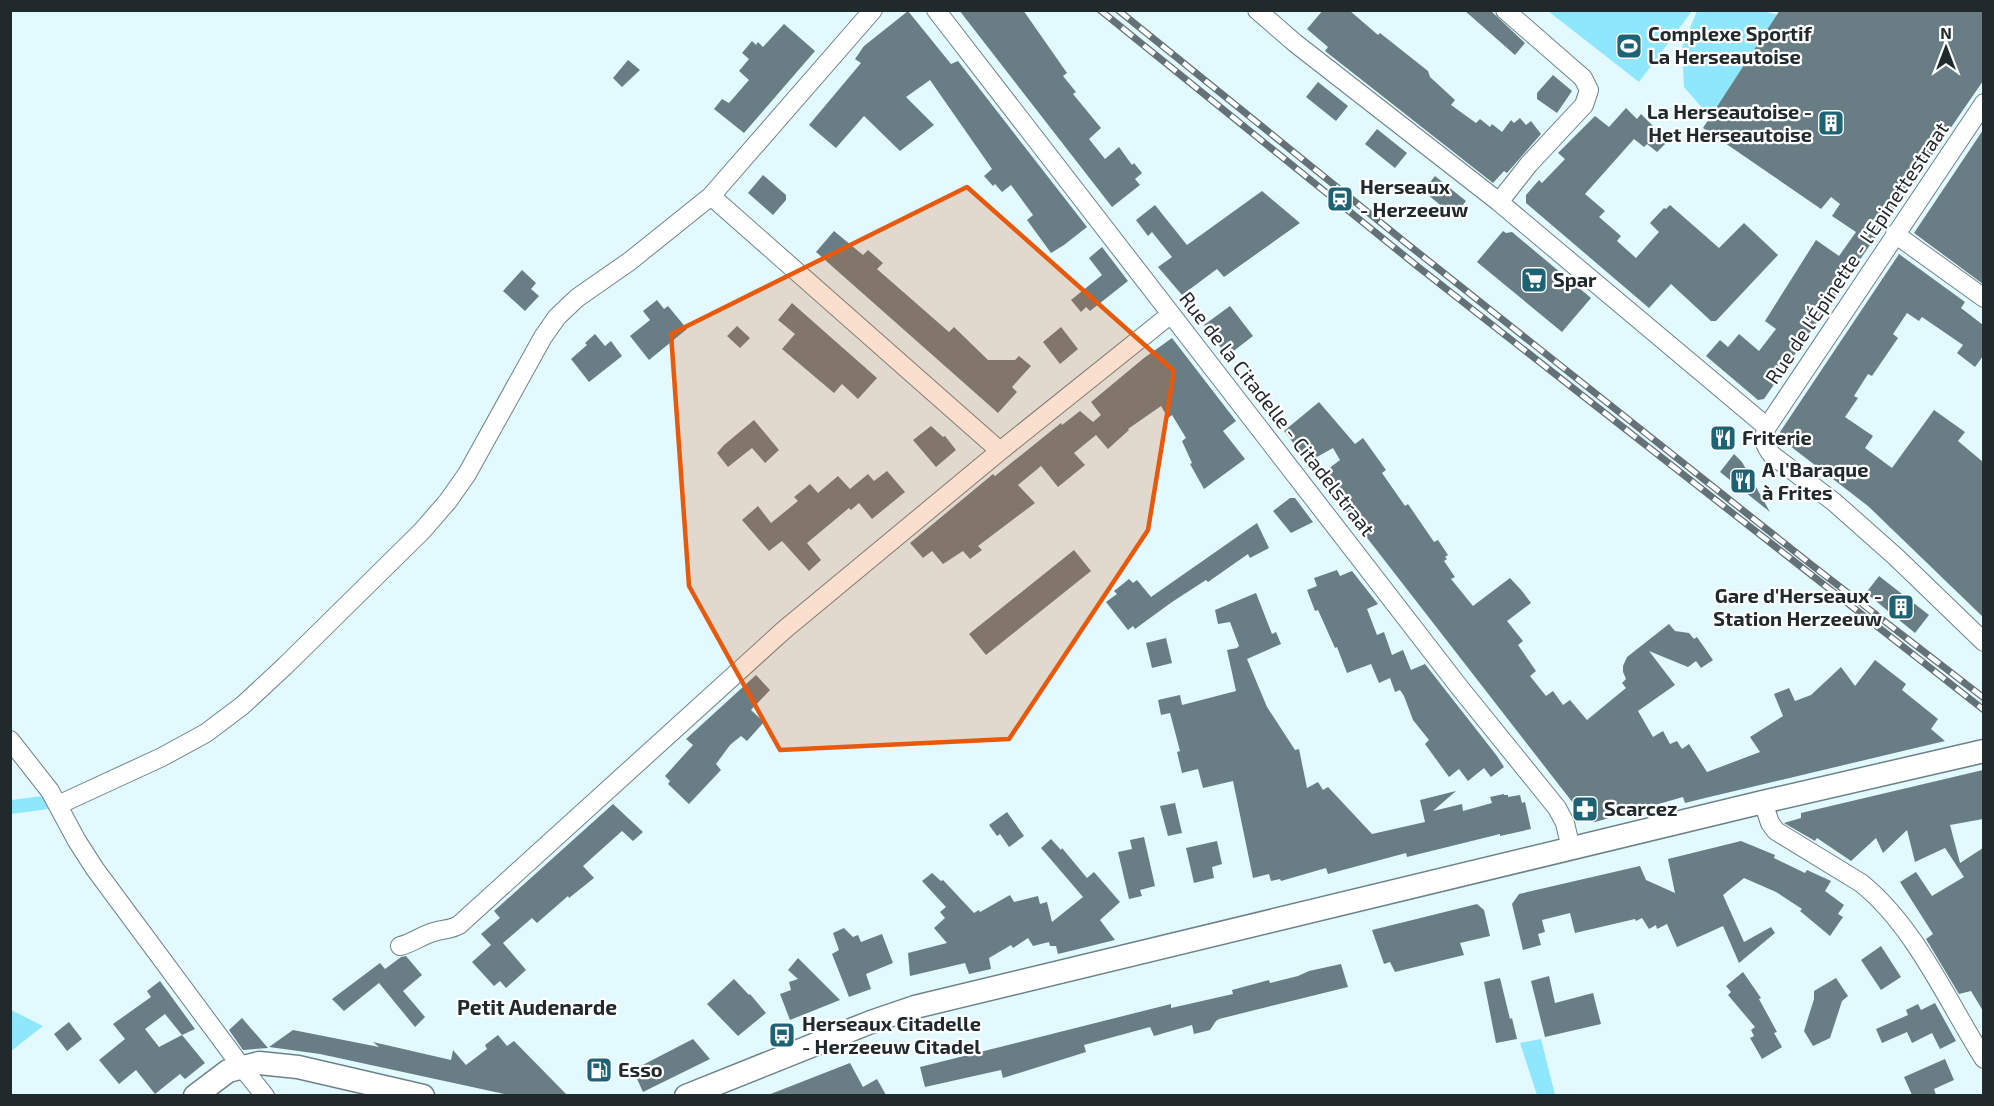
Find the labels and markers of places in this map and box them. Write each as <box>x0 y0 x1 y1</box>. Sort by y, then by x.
place label: Complexe Sportif La Herseautoise <box>1648 21 1812 68</box>
sports icon: Complexe Sportif La Herseautoise <box>1614 31 1644 61</box>
place label: La Herseautoise - Het Herseautoise <box>1647 99 1812 146</box>
building icon: La Herseautoise - Het Herseautoise <box>1816 108 1846 138</box>
place label: Herseaux - Herzeeuw <box>1360 174 1468 221</box>
station icon: Herseaux - Herzeeuw <box>1325 184 1355 214</box>
supermarket icon: Spar <box>1519 265 1549 295</box>
place label: Spar <box>1553 267 1597 291</box>
restaurant icon: Friterie <box>1708 423 1738 453</box>
place label: Friterie <box>1742 425 1812 449</box>
place label: A l'Baraque à Frites <box>1762 457 1868 504</box>
restaurant icon: A l'Baraque à Frites <box>1728 466 1758 496</box>
place label: Gare d'Herseaux - Station Herzeeuw <box>1713 583 1882 630</box>
building icon: Gare d'Herseaux - Station Herzeeuw <box>1886 592 1916 622</box>
pharmacy icon: Scarcez <box>1570 794 1600 824</box>
place label: Scarcez <box>1604 796 1678 820</box>
place label: Herseaux Citadelle - Herzeeuw Citadel <box>802 1011 981 1058</box>
bus stop icon: Herseaux Citadelle - Herzeeuw Citadel <box>767 1020 797 1050</box>
fuel station icon: Esso <box>584 1055 614 1085</box>
place label: Esso <box>618 1057 663 1081</box>

